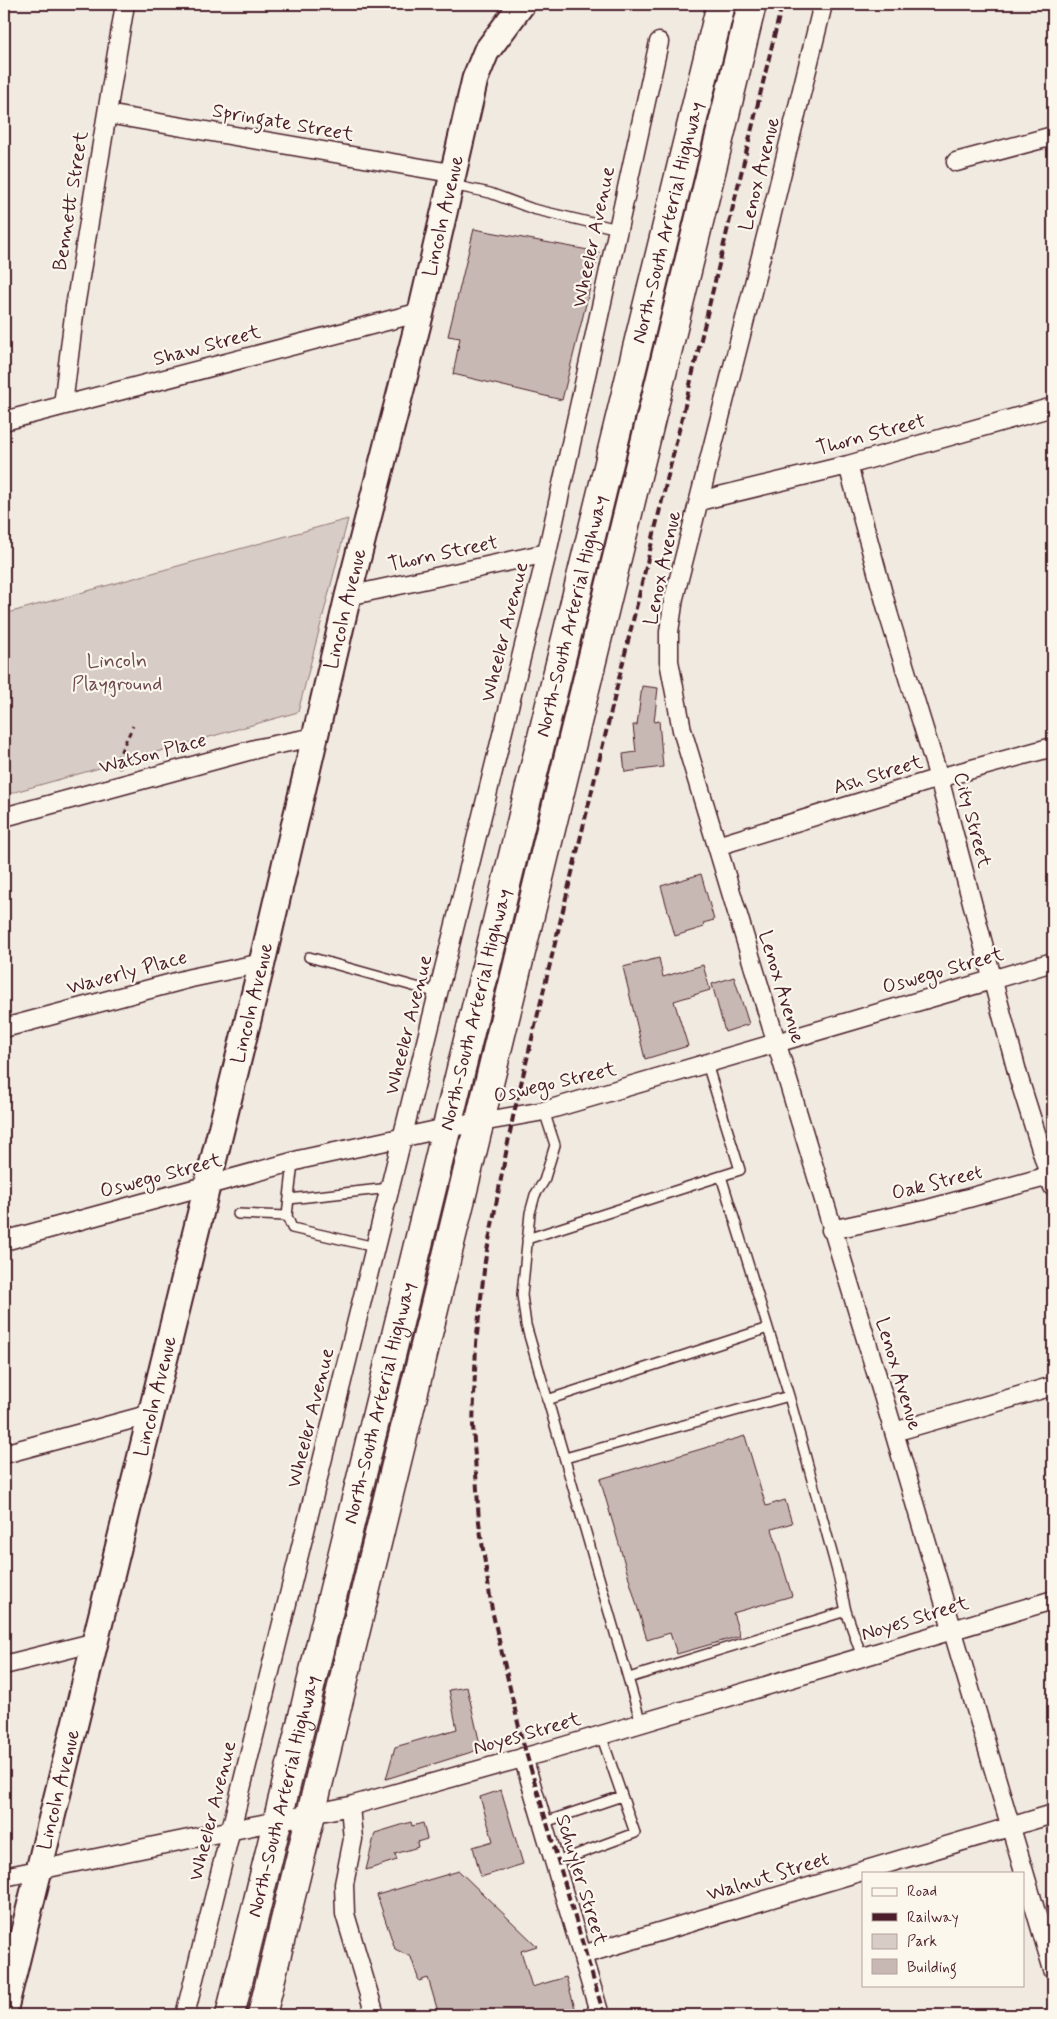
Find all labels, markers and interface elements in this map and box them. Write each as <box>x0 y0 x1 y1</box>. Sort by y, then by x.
street label: Springate Street <box>210 97 356 151</box>
street label: North-South Arterial Highway <box>625 99 710 346</box>
street label: Lenox Avenue <box>733 114 787 234</box>
street label: Bennett Street <box>47 129 95 273</box>
street label: Lincoln Avenue <box>416 153 470 279</box>
street label: Wheeler Avenue <box>566 164 622 310</box>
street label: Shaw Street <box>150 319 264 373</box>
street label: Thorn Street <box>813 407 929 463</box>
street label: North-South Arterial Highway <box>529 492 614 740</box>
street label: Lenox Avenue <box>638 508 688 628</box>
street label: Thorn Street <box>385 529 501 579</box>
street label: Lincoln Avenue <box>318 546 373 672</box>
street label: Wheeler Avenue <box>475 559 536 705</box>
park label: Lincoln Playground <box>72 648 162 698</box>
street label: Watson Place <box>96 727 210 781</box>
street label: Ash Street <box>830 749 926 801</box>
street label: City Street <box>946 769 998 871</box>
street label: North-South Arterial Highway <box>433 886 518 1133</box>
street label: Lenox Avenue <box>751 927 811 1047</box>
street label: Lincoln Avenue <box>224 940 280 1066</box>
street label: Oswego Street <box>879 941 1007 1002</box>
street label: Waverly Place <box>64 944 190 1002</box>
street label: Wheeler Avenue <box>379 952 440 1098</box>
street label: Oswego Street <box>491 1056 619 1111</box>
street label: Oswego Street <box>97 1147 225 1206</box>
street label: Oak Street <box>889 1159 985 1207</box>
street label: North-South Arterial Highway <box>337 1279 422 1527</box>
street label: Lenox Avenue <box>868 1314 928 1434</box>
street label: Lincoln Avenue <box>128 1333 183 1460</box>
street label: Wheeler Avenue <box>281 1345 342 1491</box>
street label: Noyes Street <box>858 1590 972 1648</box>
street label: North-South Arterial Highway <box>241 1673 326 1920</box>
street label: Noyes Street <box>470 1706 584 1762</box>
street label: Lincoln Avenue <box>31 1726 87 1853</box>
street label: Wheeler Avenue <box>183 1738 244 1884</box>
street label: Schuyler Street <box>548 1811 614 1949</box>
street label: Walnut Street <box>703 1846 833 1908</box>
legend <box>862 1872 1024 1986</box>
text: Road <box>907 1882 937 1902</box>
text: Railway <box>907 1908 959 1928</box>
text: Park <box>907 1932 937 1952</box>
text: Building <box>907 1958 957 1979</box>

